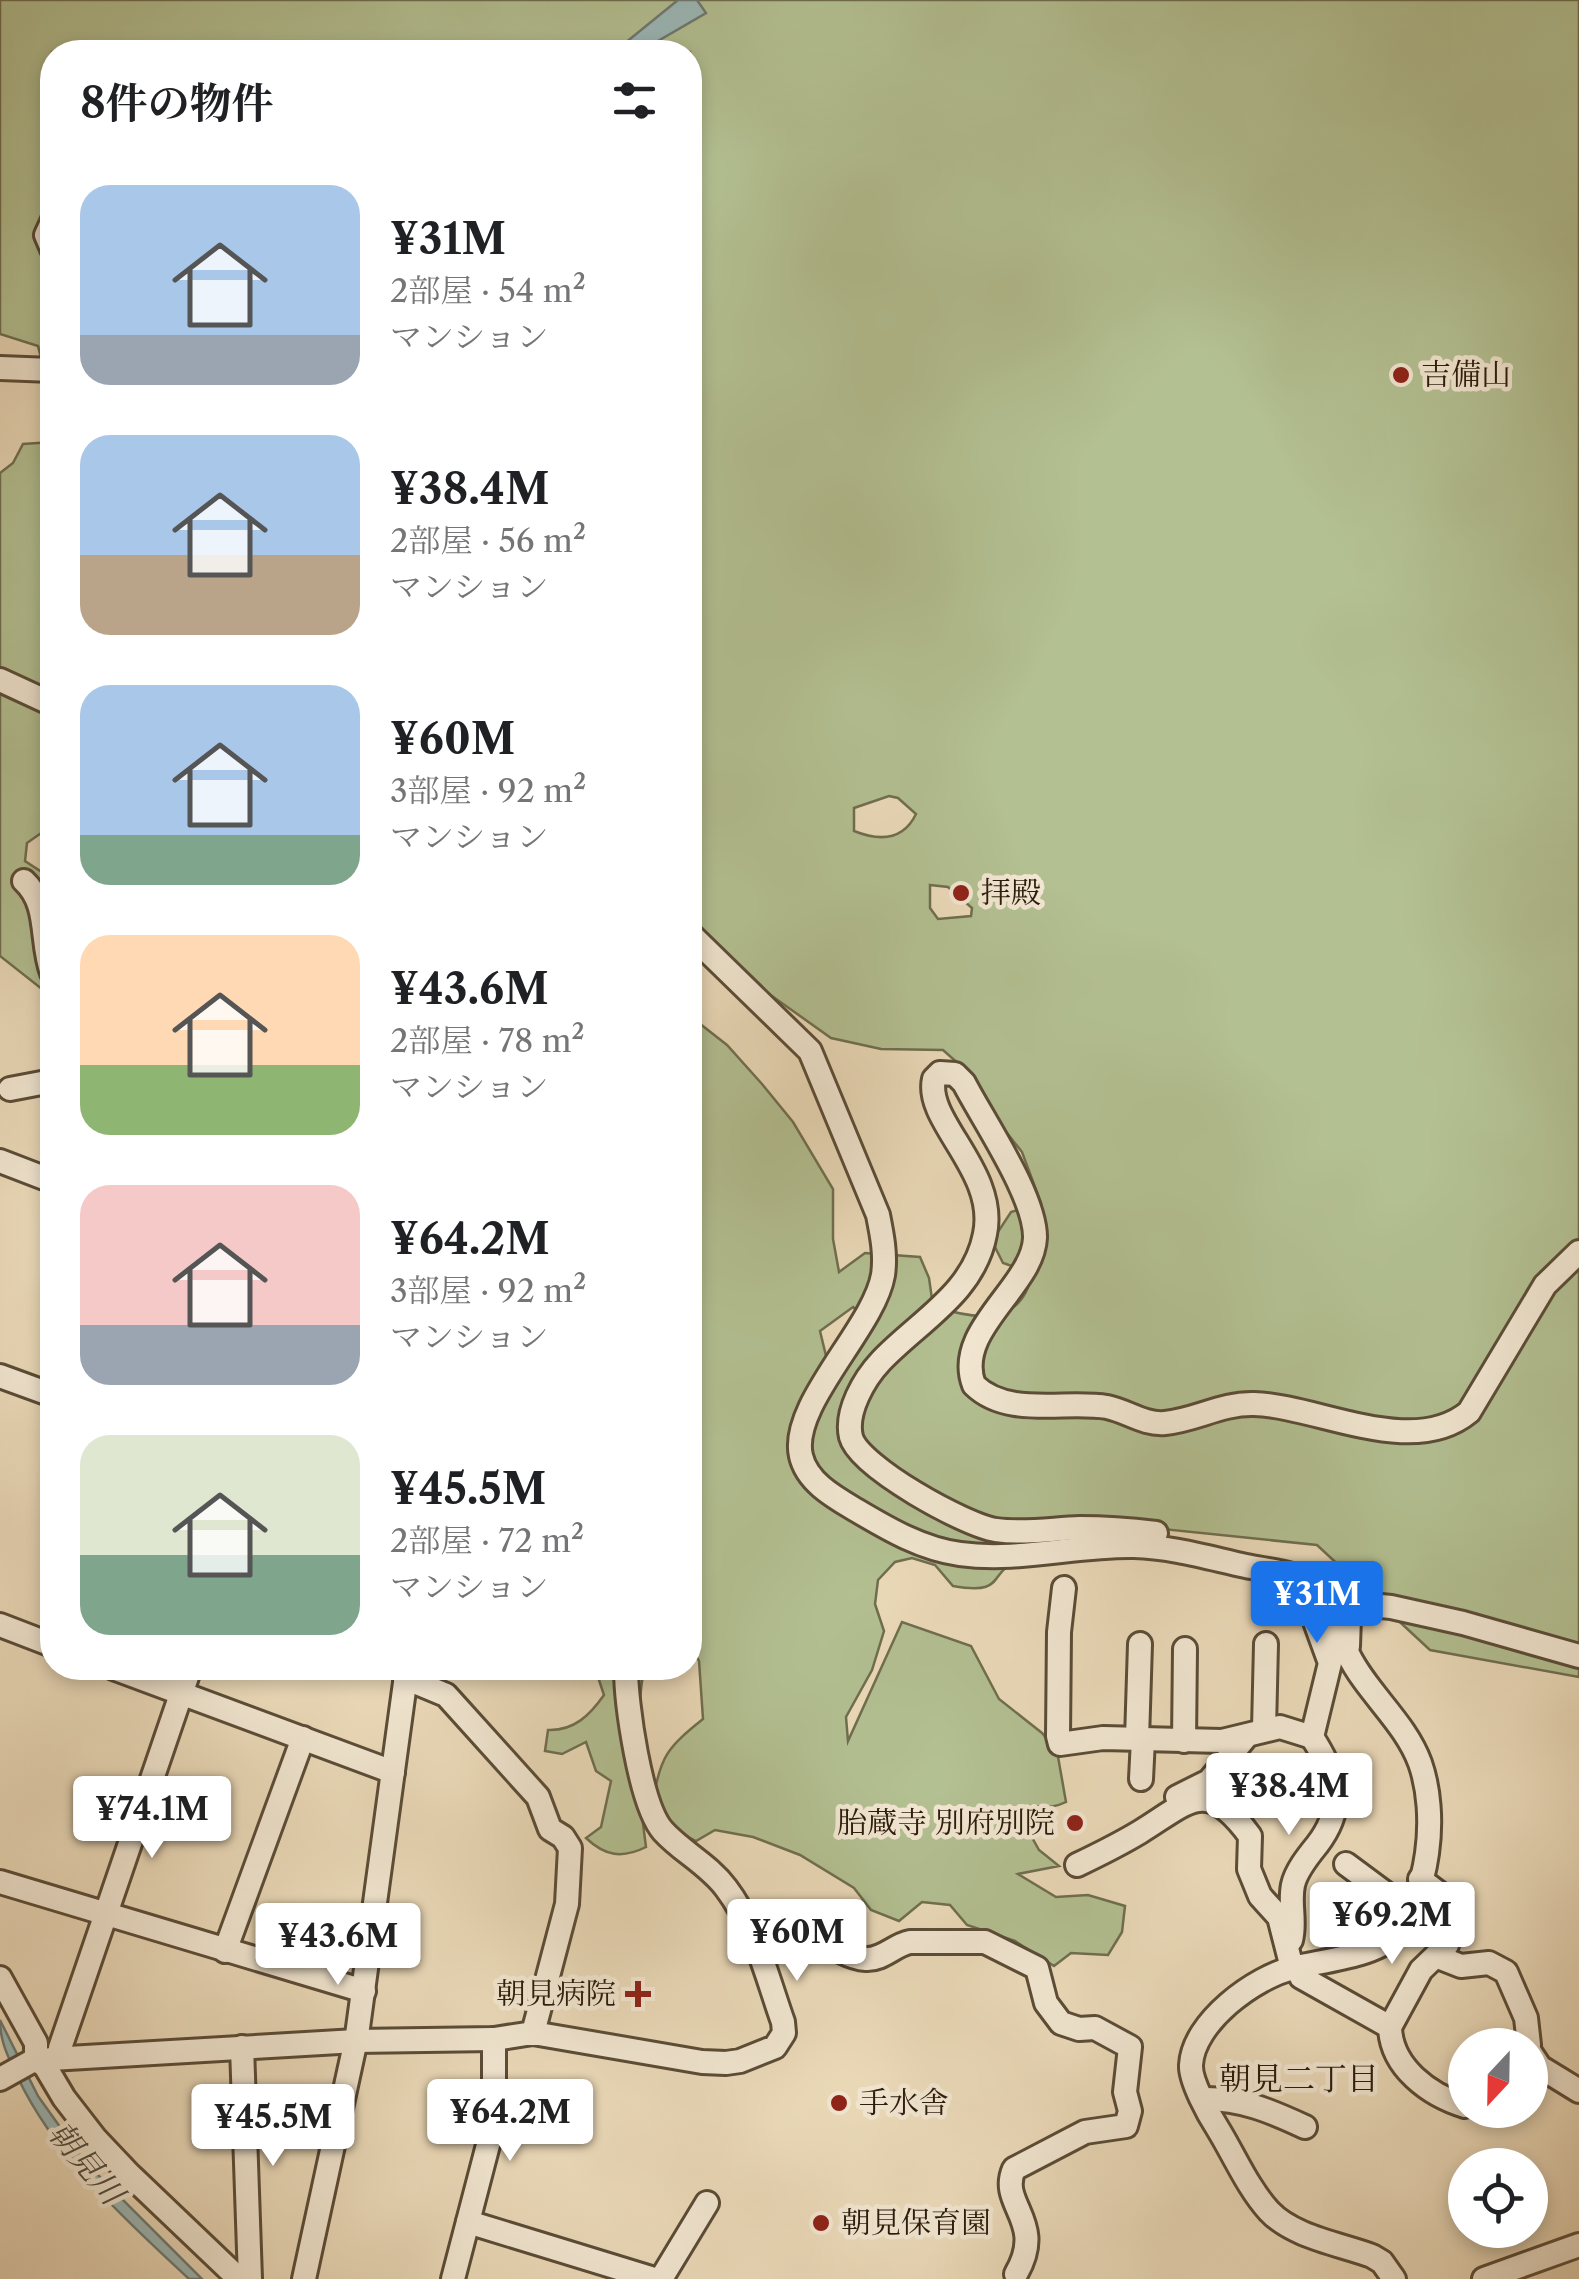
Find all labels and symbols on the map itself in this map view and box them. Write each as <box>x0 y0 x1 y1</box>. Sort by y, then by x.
place label: 吉備山 <box>1421 356 1511 393</box>
marker: 吉備山 <box>1390 364 1412 386</box>
place label: 拝殿 <box>981 874 1041 911</box>
marker: 拝殿 <box>950 882 972 904</box>
pin: ¥31M <box>1258 1561 1376 1646</box>
pin: ¥38.4M <box>1208 1753 1370 1838</box>
pin: ¥74.1M <box>71 1776 233 1861</box>
place label: 胎蔵寺 別府別院 <box>837 1804 1055 1841</box>
marker: 胎蔵寺 別府別院 <box>1064 1812 1086 1834</box>
pin: ¥69.2M <box>1311 1882 1473 1967</box>
pin: ¥60M <box>738 1899 856 1984</box>
pin: ¥43.6M <box>257 1903 419 1988</box>
place label: 朝見病院 <box>496 1975 616 2012</box>
marker: 朝見病院 <box>625 1981 651 2007</box>
north arrow <box>1448 2028 1548 2128</box>
district label: 朝見二丁目 <box>1219 2059 1379 2098</box>
pin: ¥64.2M <box>429 2079 591 2164</box>
pin: ¥45.5M <box>192 2084 354 2169</box>
place label: 手水舎 <box>859 2084 949 2121</box>
marker: 手水舎 <box>828 2092 850 2114</box>
water label: 朝見川 <box>41 2113 134 2214</box>
place label: 朝見保育園 <box>841 2204 991 2241</box>
marker: 朝見保育園 <box>810 2212 832 2234</box>

